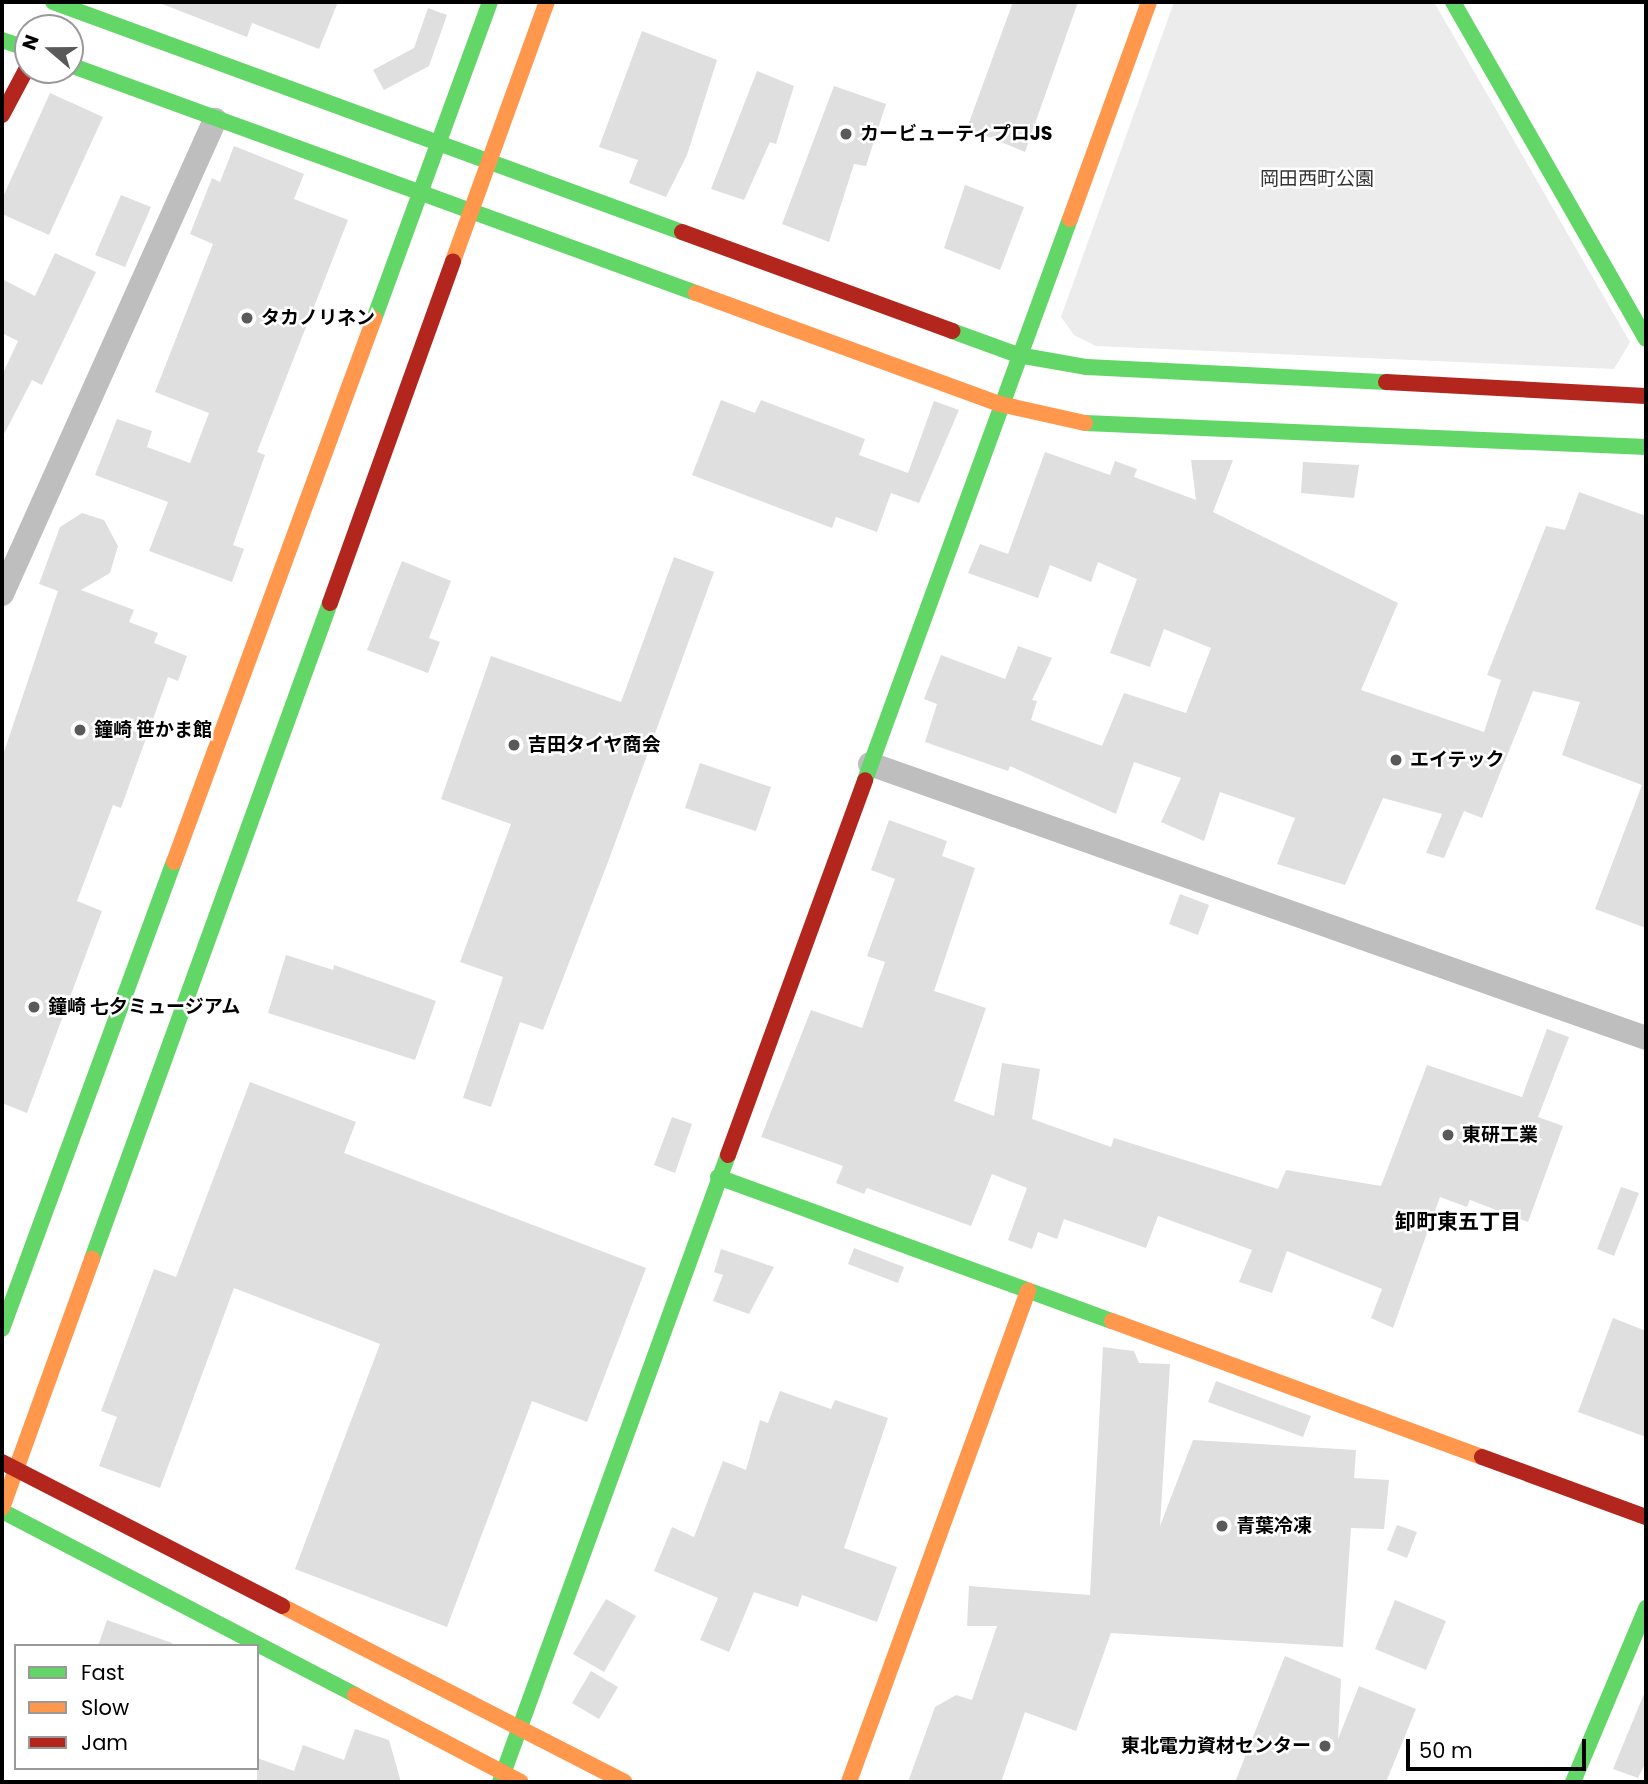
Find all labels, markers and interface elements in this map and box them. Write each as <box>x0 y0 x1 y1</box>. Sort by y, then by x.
north arrow <box>14 14 84 84</box>
text: N <box>16 31 46 54</box>
place label: カービューティプロJS <box>860 123 1054 145</box>
marker: カービューティプロJS <box>838 126 854 142</box>
park label: 岡田西町公園 <box>1260 168 1374 190</box>
place label: タカノリネン <box>261 307 375 329</box>
marker: タカノリネン <box>239 310 255 326</box>
place label: 鐘崎 笹かま館 <box>94 719 212 741</box>
marker: 鐘崎 笹かま館 <box>72 722 88 738</box>
place label: 吉田タイヤ商会 <box>528 734 661 756</box>
marker: 吉田タイヤ商会 <box>506 737 522 753</box>
place label: エイテック <box>1410 749 1505 771</box>
marker: エイテック <box>1388 752 1404 768</box>
place label: 鐘崎 七夕ミュージアム <box>48 996 242 1018</box>
marker: 鐘崎 七夕ミュージアム <box>26 999 42 1015</box>
place label: 東研工業 <box>1462 1124 1538 1146</box>
marker: 東研工業 <box>1440 1127 1456 1143</box>
district label: 卸町東五丁目 <box>1395 1209 1521 1235</box>
place label: 青葉冷凍 <box>1236 1515 1312 1537</box>
marker: 青葉冷凍 <box>1214 1518 1230 1534</box>
legend <box>14 1644 259 1770</box>
text: Fast <box>81 1658 124 1687</box>
text: Slow <box>81 1693 129 1722</box>
scale bar <box>1410 1724 1590 1768</box>
text: Jam <box>81 1728 128 1757</box>
place label: 東北電力資材センター <box>1121 1735 1311 1757</box>
text: 50 m <box>1419 1736 1473 1765</box>
marker: 東北電力資材センター <box>1317 1738 1333 1754</box>

